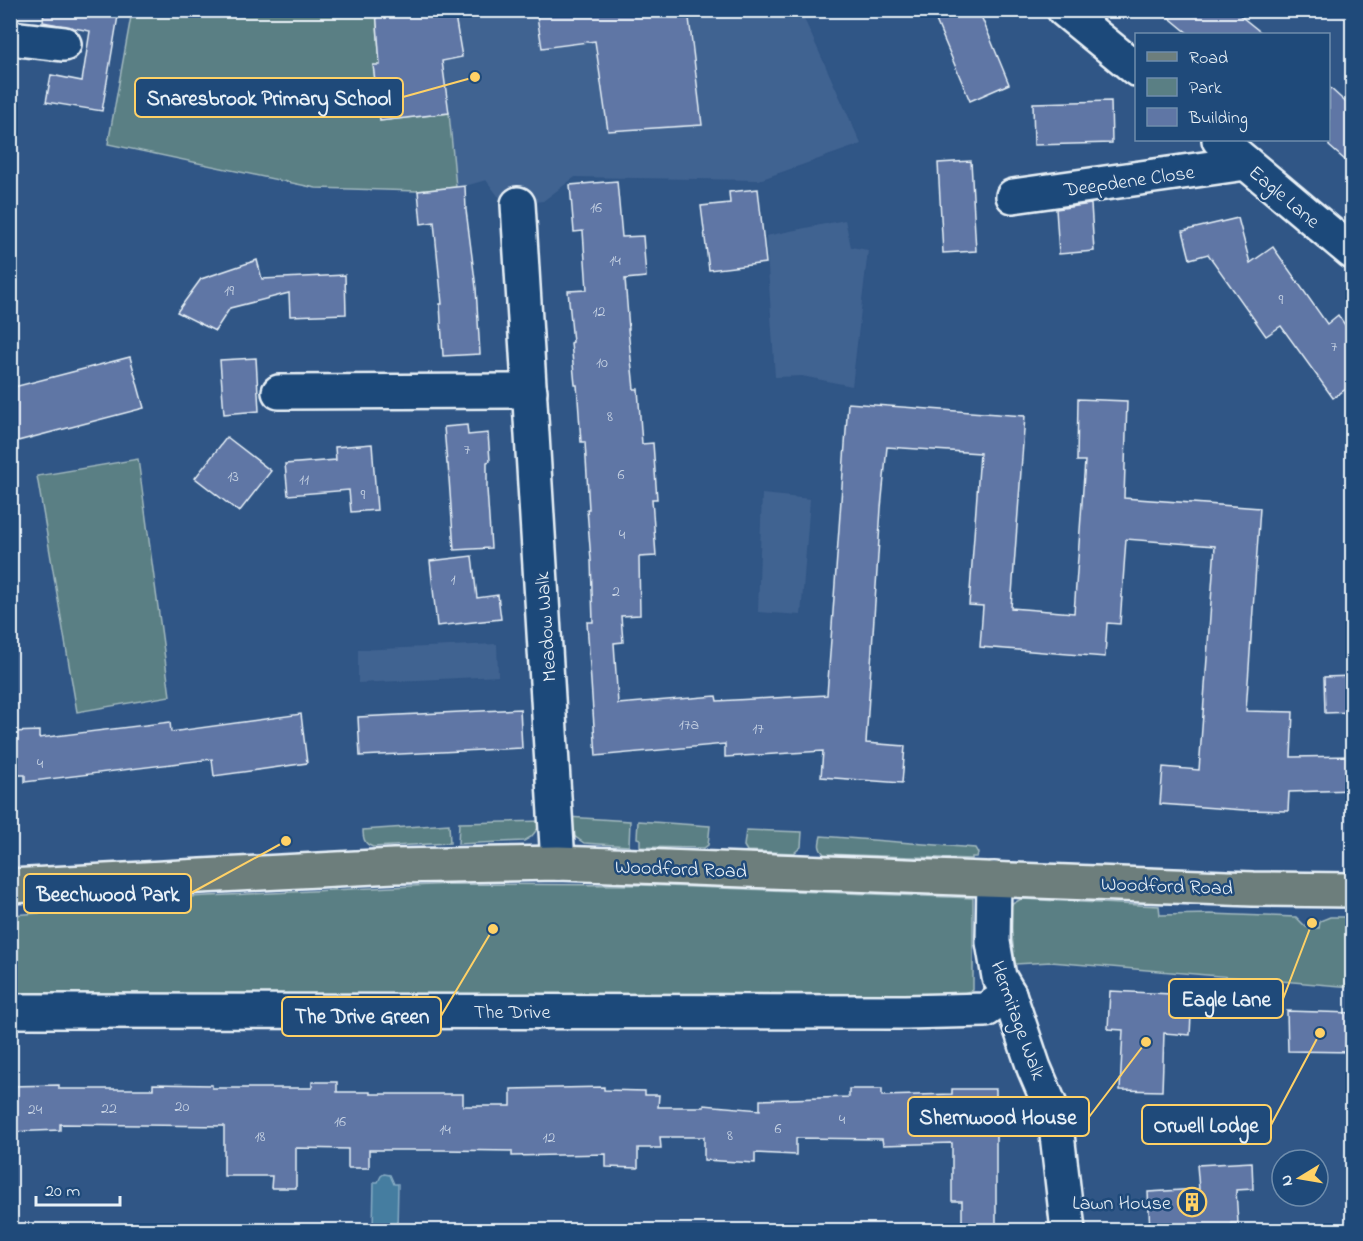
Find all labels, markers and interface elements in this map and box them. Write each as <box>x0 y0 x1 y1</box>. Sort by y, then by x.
legend <box>1135 33 1330 141</box>
text: Road <box>1189 46 1228 72</box>
text: Park <box>1189 76 1222 102</box>
callout: Snaresbrook Primary School <box>135 78 403 117</box>
text: Snaresbrook Primary School <box>147 85 392 117</box>
text: Building <box>1188 106 1248 133</box>
street label: Deepdene Close <box>1061 159 1196 206</box>
street label: Eagle Lane <box>1241 159 1325 237</box>
house number: 16 <box>590 196 602 220</box>
house number: 14 <box>609 249 621 273</box>
house number: 19 <box>224 279 234 303</box>
house number: 9 <box>1279 288 1284 312</box>
house number: 12 <box>592 300 606 324</box>
house number: 7 <box>1331 335 1338 359</box>
house number: 10 <box>596 351 608 375</box>
house number: 8 <box>607 405 613 429</box>
house number: 7 <box>464 438 471 462</box>
house number: 6 <box>617 463 625 487</box>
house number: 13 <box>227 465 239 489</box>
house number: 11 <box>299 468 309 492</box>
house number: 9 <box>361 483 366 507</box>
house number: 4 <box>619 523 626 547</box>
house number: 1 <box>450 568 456 592</box>
street label: Meadow Walk <box>529 571 566 683</box>
house number: 2 <box>612 580 620 604</box>
house number: 17a <box>679 713 699 737</box>
house number: 17 <box>752 717 764 741</box>
house number: 4 <box>37 752 44 776</box>
street label: Woodford Road <box>614 854 747 887</box>
street label: Woodford Road <box>1100 871 1233 904</box>
callout: Beechwood Park <box>24 874 191 913</box>
text: Beechwood Park <box>36 881 180 911</box>
street label: Hermitage Walk <box>981 957 1052 1085</box>
callout: Eagle Lane <box>1169 979 1283 1018</box>
text: Eagle Lane <box>1181 986 1271 1018</box>
callout: The Drive Green <box>282 997 441 1036</box>
street label: The Drive <box>474 999 550 1028</box>
text: The Drive Green <box>295 1003 429 1033</box>
house number: 20 <box>175 1095 190 1119</box>
house number: 22 <box>101 1097 117 1121</box>
callout: Shernwood House <box>908 1097 1089 1136</box>
house number: 24 <box>28 1098 43 1122</box>
text: Shernwood House <box>919 1104 1077 1134</box>
callout: Orwell Lodge <box>1142 1105 1271 1144</box>
house number: 4 <box>839 1108 846 1132</box>
house number: 16 <box>334 1110 346 1134</box>
text: Orwell Lodge <box>1153 1112 1259 1144</box>
house number: 6 <box>774 1117 782 1141</box>
house number: 14 <box>439 1118 451 1142</box>
house number: 8 <box>727 1124 733 1148</box>
house number: 18 <box>254 1125 266 1149</box>
house number: 12 <box>542 1126 556 1150</box>
north arrow <box>1270 1148 1330 1208</box>
scale bar <box>36 1169 120 1207</box>
text: N <box>1274 1173 1300 1188</box>
text: 20 m <box>45 1179 80 1205</box>
building icon: Lawn House <box>1176 1186 1208 1218</box>
place label: Lawn House <box>1072 1190 1171 1219</box>

